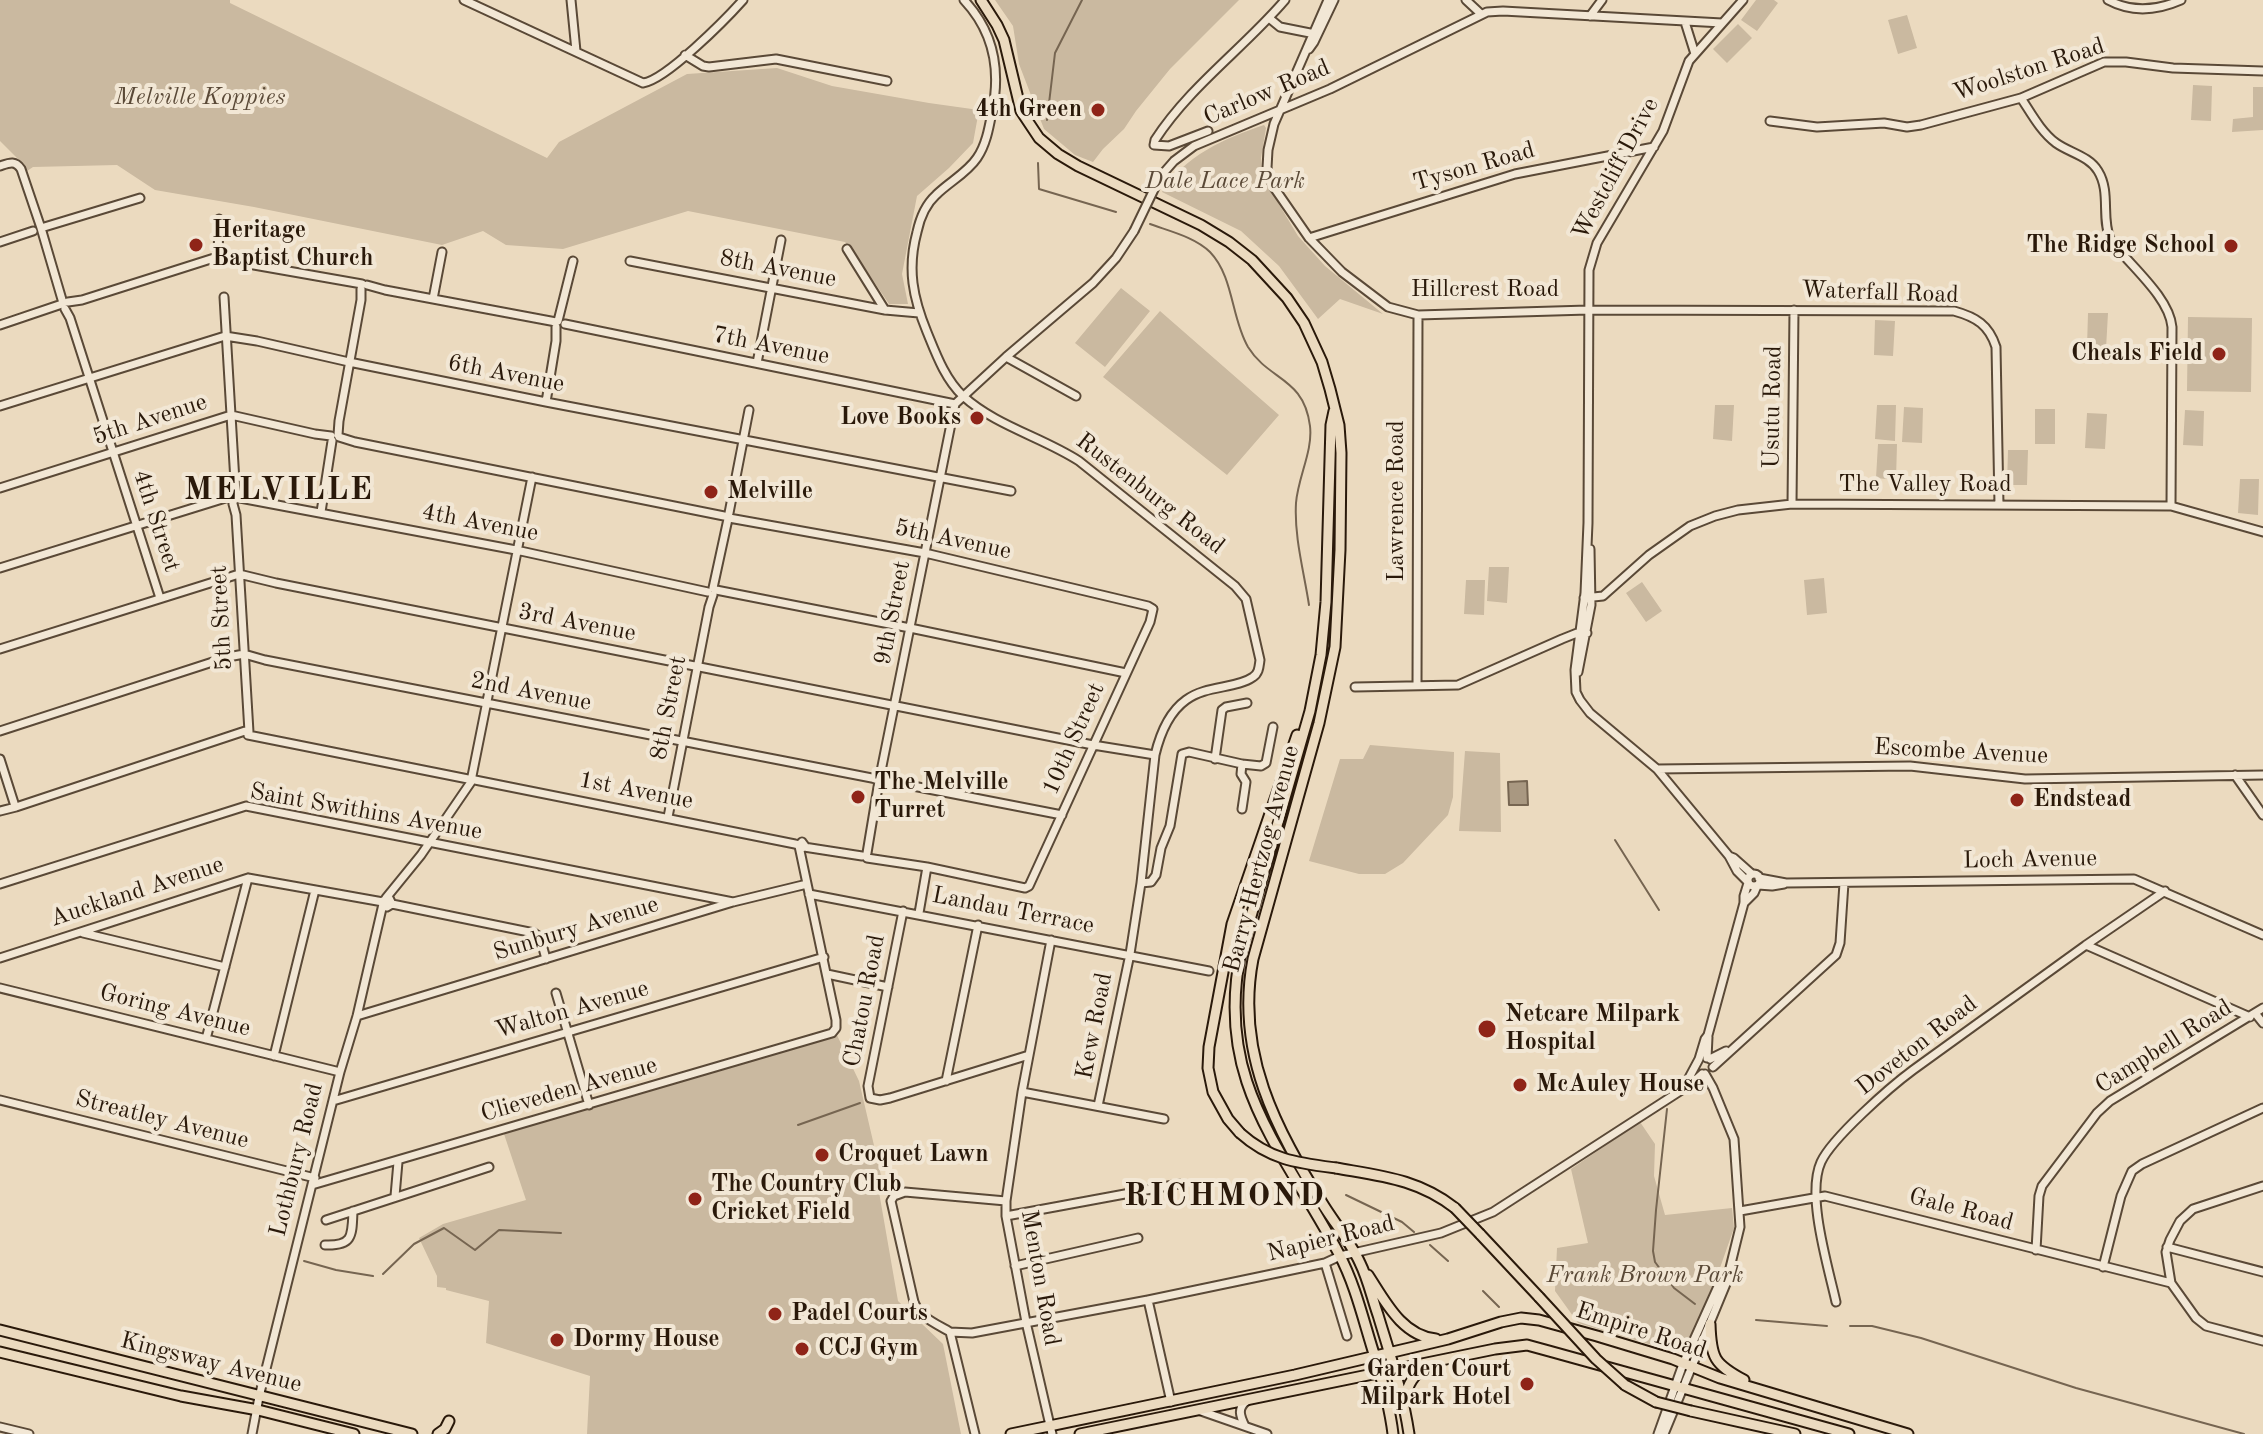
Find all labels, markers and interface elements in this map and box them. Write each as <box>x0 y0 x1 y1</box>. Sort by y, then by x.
street label: Woolston Road <box>1950 32 2108 108</box>
street label: Carlow Road <box>1199 53 1335 133</box>
park label: Melville Koppies <box>114 84 286 112</box>
street label: Westcliff Drive <box>1566 93 1666 245</box>
place label: 4th Green <box>975 96 1082 124</box>
marker: 4th Green <box>1089 101 1107 119</box>
street label: Tyson Road <box>1410 136 1538 198</box>
park label: Dale Lace Park <box>1145 168 1305 196</box>
place label: Heritage Baptist Church <box>212 217 373 273</box>
place label: The Ridge School <box>2026 232 2215 260</box>
marker: Heritage Baptist Church <box>187 236 205 254</box>
marker: The Ridge School <box>2222 237 2240 255</box>
street label: 8th Avenue <box>717 244 839 294</box>
street label: Hillcrest Road <box>1411 276 1559 304</box>
street label: Waterfall Road <box>1801 276 1959 310</box>
street label: 7th Avenue <box>710 321 832 371</box>
place label: Cheals Field <box>2071 340 2203 368</box>
street label: Usutu Road <box>1758 345 1788 469</box>
marker: Cheals Field <box>2210 345 2228 363</box>
street label: 6th Avenue <box>445 349 567 399</box>
street label: 5th Avenue <box>89 388 211 452</box>
place label: Love Books <box>840 404 961 432</box>
marker: Love Books <box>968 409 986 427</box>
street label: Lawrence Road <box>1383 420 1411 582</box>
street label: Rustenburg Road <box>1070 427 1230 561</box>
street label: 4th Street <box>126 466 186 576</box>
street label: The Valley Road <box>1838 471 2012 499</box>
district label: MELVILLE <box>184 472 374 510</box>
place label: Melville <box>727 478 813 506</box>
marker: Melville <box>702 483 720 501</box>
street label: 4th Avenue <box>419 498 541 548</box>
street label: 5th Avenue <box>892 514 1014 566</box>
street label: 9th Street <box>869 558 917 668</box>
street label: 5th Street <box>205 564 239 672</box>
street label: 3rd Avenue <box>516 597 638 649</box>
street label: 8th Street <box>645 653 693 763</box>
street label: 2nd Avenue <box>468 666 594 718</box>
street label: 10th Street <box>1037 679 1111 799</box>
street label: Escombe Avenue <box>1873 733 2049 771</box>
street label: Barry Hertzog Avenue <box>1218 742 1306 976</box>
street label: 1st Avenue <box>576 766 696 816</box>
place label: The Melville Turret <box>874 769 1009 825</box>
street label: Saint Swithins Avenue <box>248 777 484 847</box>
place label: Endstead <box>2033 786 2131 814</box>
marker: The Melville Turret <box>849 788 867 806</box>
marker: Endstead <box>2008 791 2026 809</box>
street label: Loch Avenue <box>1963 844 2097 876</box>
street label: Auckland Avenue <box>47 850 227 934</box>
street label: Landau Terrace <box>930 881 1096 941</box>
street label: Sunbury Avenue <box>490 890 662 968</box>
street label: Chatou Road <box>838 932 892 1070</box>
street label: Kew Road <box>1071 970 1119 1082</box>
street label: Walton Avenue <box>492 974 652 1046</box>
street label: Goring Avenue <box>97 978 253 1044</box>
street label: Doveton Road <box>1851 990 1983 1102</box>
street label: Campbell Road <box>2090 993 2238 1101</box>
place label: Netcare Milpark Hospital <box>1505 1001 1680 1057</box>
marker: Netcare Milpark Hospital <box>1476 1018 1498 1040</box>
street label: Clieveden Avenue <box>477 1051 661 1129</box>
place label: McAuley House <box>1536 1071 1705 1099</box>
marker: McAuley House <box>1511 1076 1529 1094</box>
street label: Lothbury Road <box>264 1080 330 1240</box>
street label: Streatley Avenue <box>72 1085 252 1155</box>
place label: Croquet Lawn <box>838 1141 989 1169</box>
marker: Croquet Lawn <box>813 1146 831 1164</box>
place label: The Country Club Cricket Field <box>711 1171 902 1227</box>
district label: RICHMOND <box>1124 1178 1326 1216</box>
street label: Gale Road <box>1906 1182 2016 1238</box>
marker: The Country Club Cricket Field <box>686 1190 704 1208</box>
street label: Menton Road <box>1014 1208 1066 1348</box>
street label: Napier Road <box>1264 1209 1398 1269</box>
park label: Frank Brown Park <box>1547 1262 1743 1290</box>
street label: Empire Road <box>1572 1296 1710 1366</box>
place label: Padel Courts <box>791 1300 928 1328</box>
marker: Padel Courts <box>766 1305 784 1323</box>
place label: Dormy House <box>573 1326 720 1354</box>
street label: Kingsway Avenue <box>117 1327 305 1399</box>
marker: Dormy House <box>548 1331 566 1349</box>
place label: CCJ Gym <box>818 1335 918 1363</box>
marker: CCJ Gym <box>793 1340 811 1358</box>
place label: Garden Court Milpark Hotel <box>1360 1356 1511 1412</box>
marker: Garden Court Milpark Hotel <box>1518 1375 1536 1393</box>

